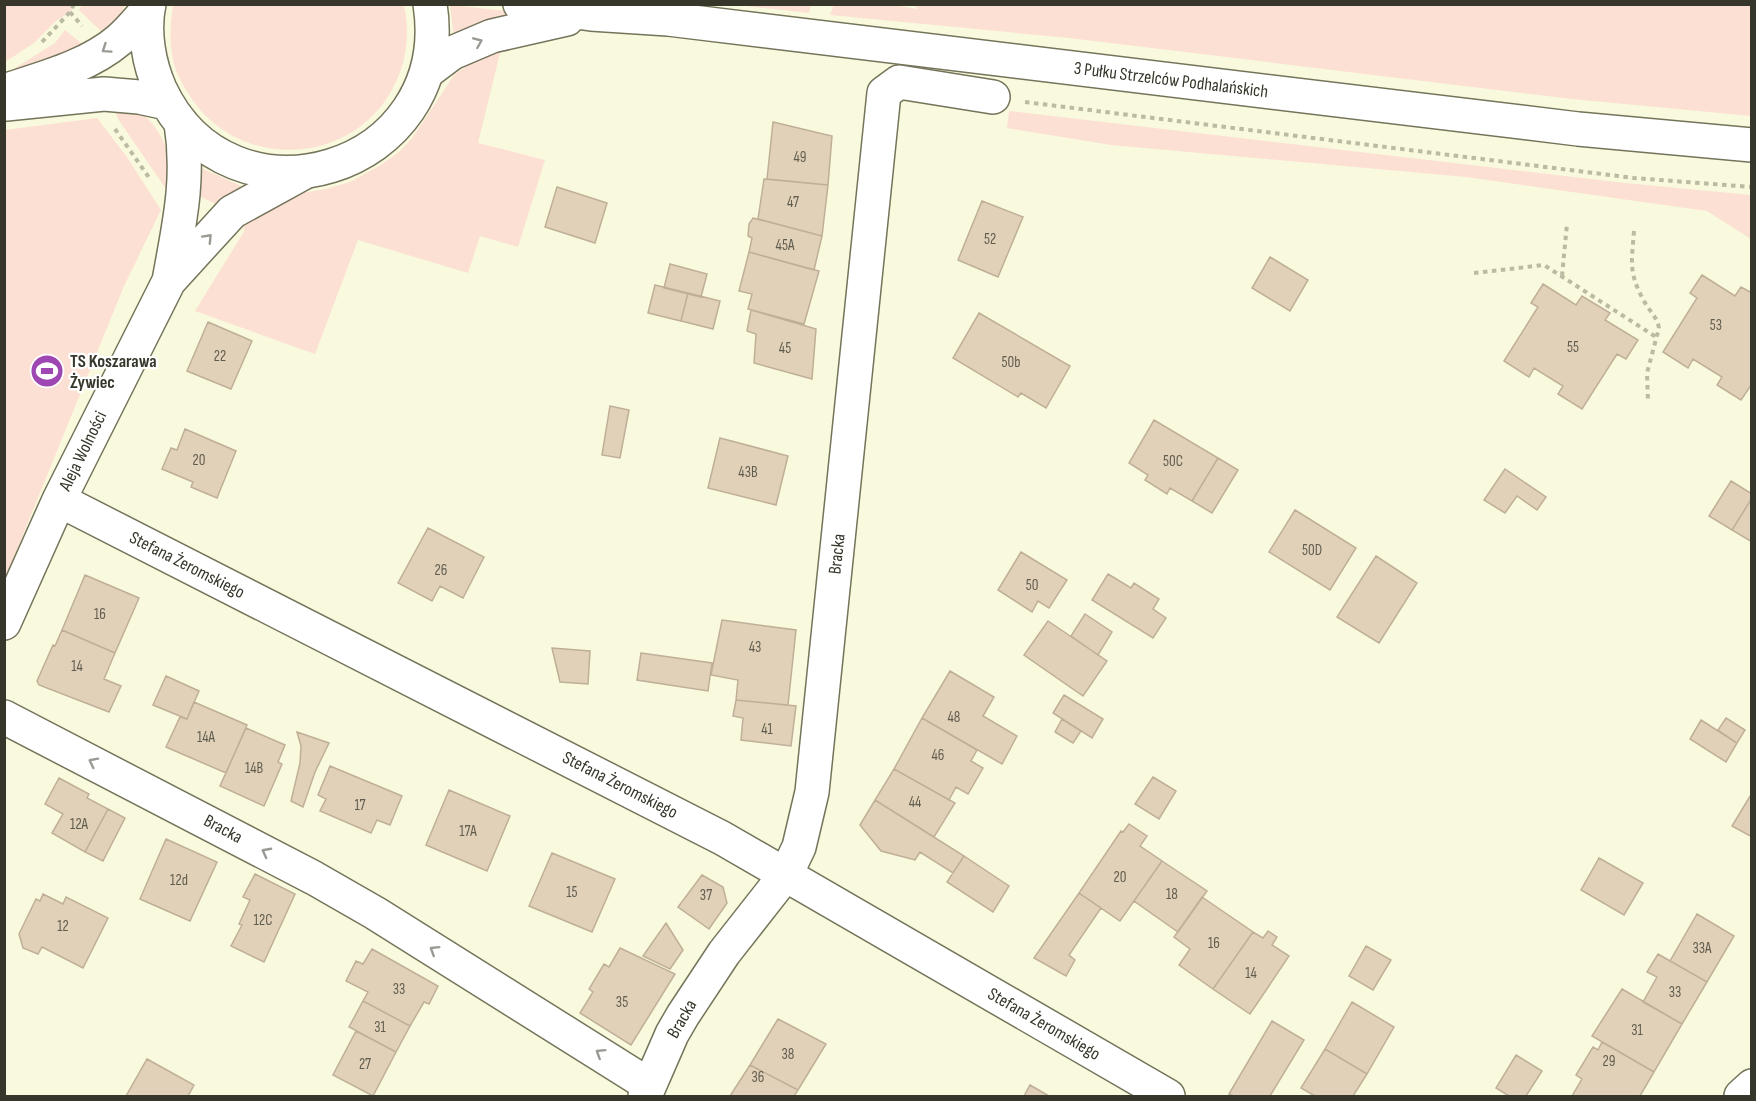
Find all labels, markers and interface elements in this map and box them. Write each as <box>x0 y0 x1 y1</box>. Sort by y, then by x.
one-way arrow <box>472 37 483 49</box>
one-way arrow <box>101 42 112 53</box>
street label: 3 Pułku Strzelców Podhalańskich <box>1073 58 1269 102</box>
house number: 49 <box>794 148 806 167</box>
house number: 47 <box>787 193 799 212</box>
house number: 52 <box>984 230 996 249</box>
one-way arrow <box>201 234 212 245</box>
house number: 45A <box>776 236 795 255</box>
house number: 53 <box>1710 316 1722 335</box>
house number: 55 <box>1567 338 1579 357</box>
house number: 45 <box>779 339 791 358</box>
house number: 22 <box>214 347 226 366</box>
place label: TS Koszarawa Żywiec <box>70 351 157 393</box>
sports icon: TS Koszarawa Żywiec <box>29 353 65 389</box>
house number: 50b <box>1002 353 1020 372</box>
street label: Aleja Wolności <box>54 408 111 495</box>
house number: 20 <box>193 451 205 470</box>
house number: 50C <box>1163 452 1183 471</box>
house number: 43B <box>738 463 758 482</box>
street label: Stefana Żeromskiego <box>126 527 248 603</box>
street label: Bracka <box>824 533 850 575</box>
house number: 50D <box>1302 541 1322 560</box>
house number: 26 <box>435 561 447 580</box>
house number: 50 <box>1026 576 1038 595</box>
house number: 16 <box>94 605 106 624</box>
house number: 43 <box>749 638 761 657</box>
house number: 14 <box>71 657 83 676</box>
house number: 48 <box>948 708 960 727</box>
house number: 41 <box>761 720 774 739</box>
house number: 14A <box>197 728 216 747</box>
house number: 46 <box>932 746 944 765</box>
street label: Stefana Żeromskiego <box>559 747 681 823</box>
one-way arrow <box>89 758 100 769</box>
house number: 14B <box>245 759 263 778</box>
house number: 44 <box>909 793 921 812</box>
house number: 17 <box>354 796 366 815</box>
street label: Bracka <box>200 810 246 848</box>
house number: 12A <box>70 815 89 834</box>
house number: 17A <box>459 822 477 841</box>
one-way arrow <box>262 848 272 859</box>
house number: 20 <box>1114 868 1126 887</box>
house number: 12d <box>170 871 188 890</box>
house number: 15 <box>566 883 578 902</box>
house number: 18 <box>1166 885 1178 904</box>
house number: 37 <box>700 886 712 905</box>
house number: 12C <box>254 911 272 930</box>
house number: 12 <box>57 917 69 936</box>
house number: 16 <box>1208 934 1220 953</box>
house number: 33A <box>1692 939 1712 958</box>
one-way arrow <box>430 947 441 958</box>
house number: 14 <box>1245 964 1257 983</box>
house number: 33 <box>393 980 405 999</box>
street label: Stefana Żeromskiego <box>984 983 1104 1065</box>
house number: 33 <box>1669 983 1681 1002</box>
house number: 35 <box>616 993 628 1012</box>
street label: Bracka <box>663 996 701 1042</box>
house number: 31 <box>374 1018 387 1037</box>
house number: 31 <box>1631 1021 1644 1040</box>
house number: 38 <box>782 1045 794 1064</box>
one-way arrow <box>596 1049 606 1061</box>
house number: 29 <box>1603 1052 1615 1071</box>
house number: 27 <box>359 1055 371 1074</box>
house number: 36 <box>752 1068 764 1087</box>

